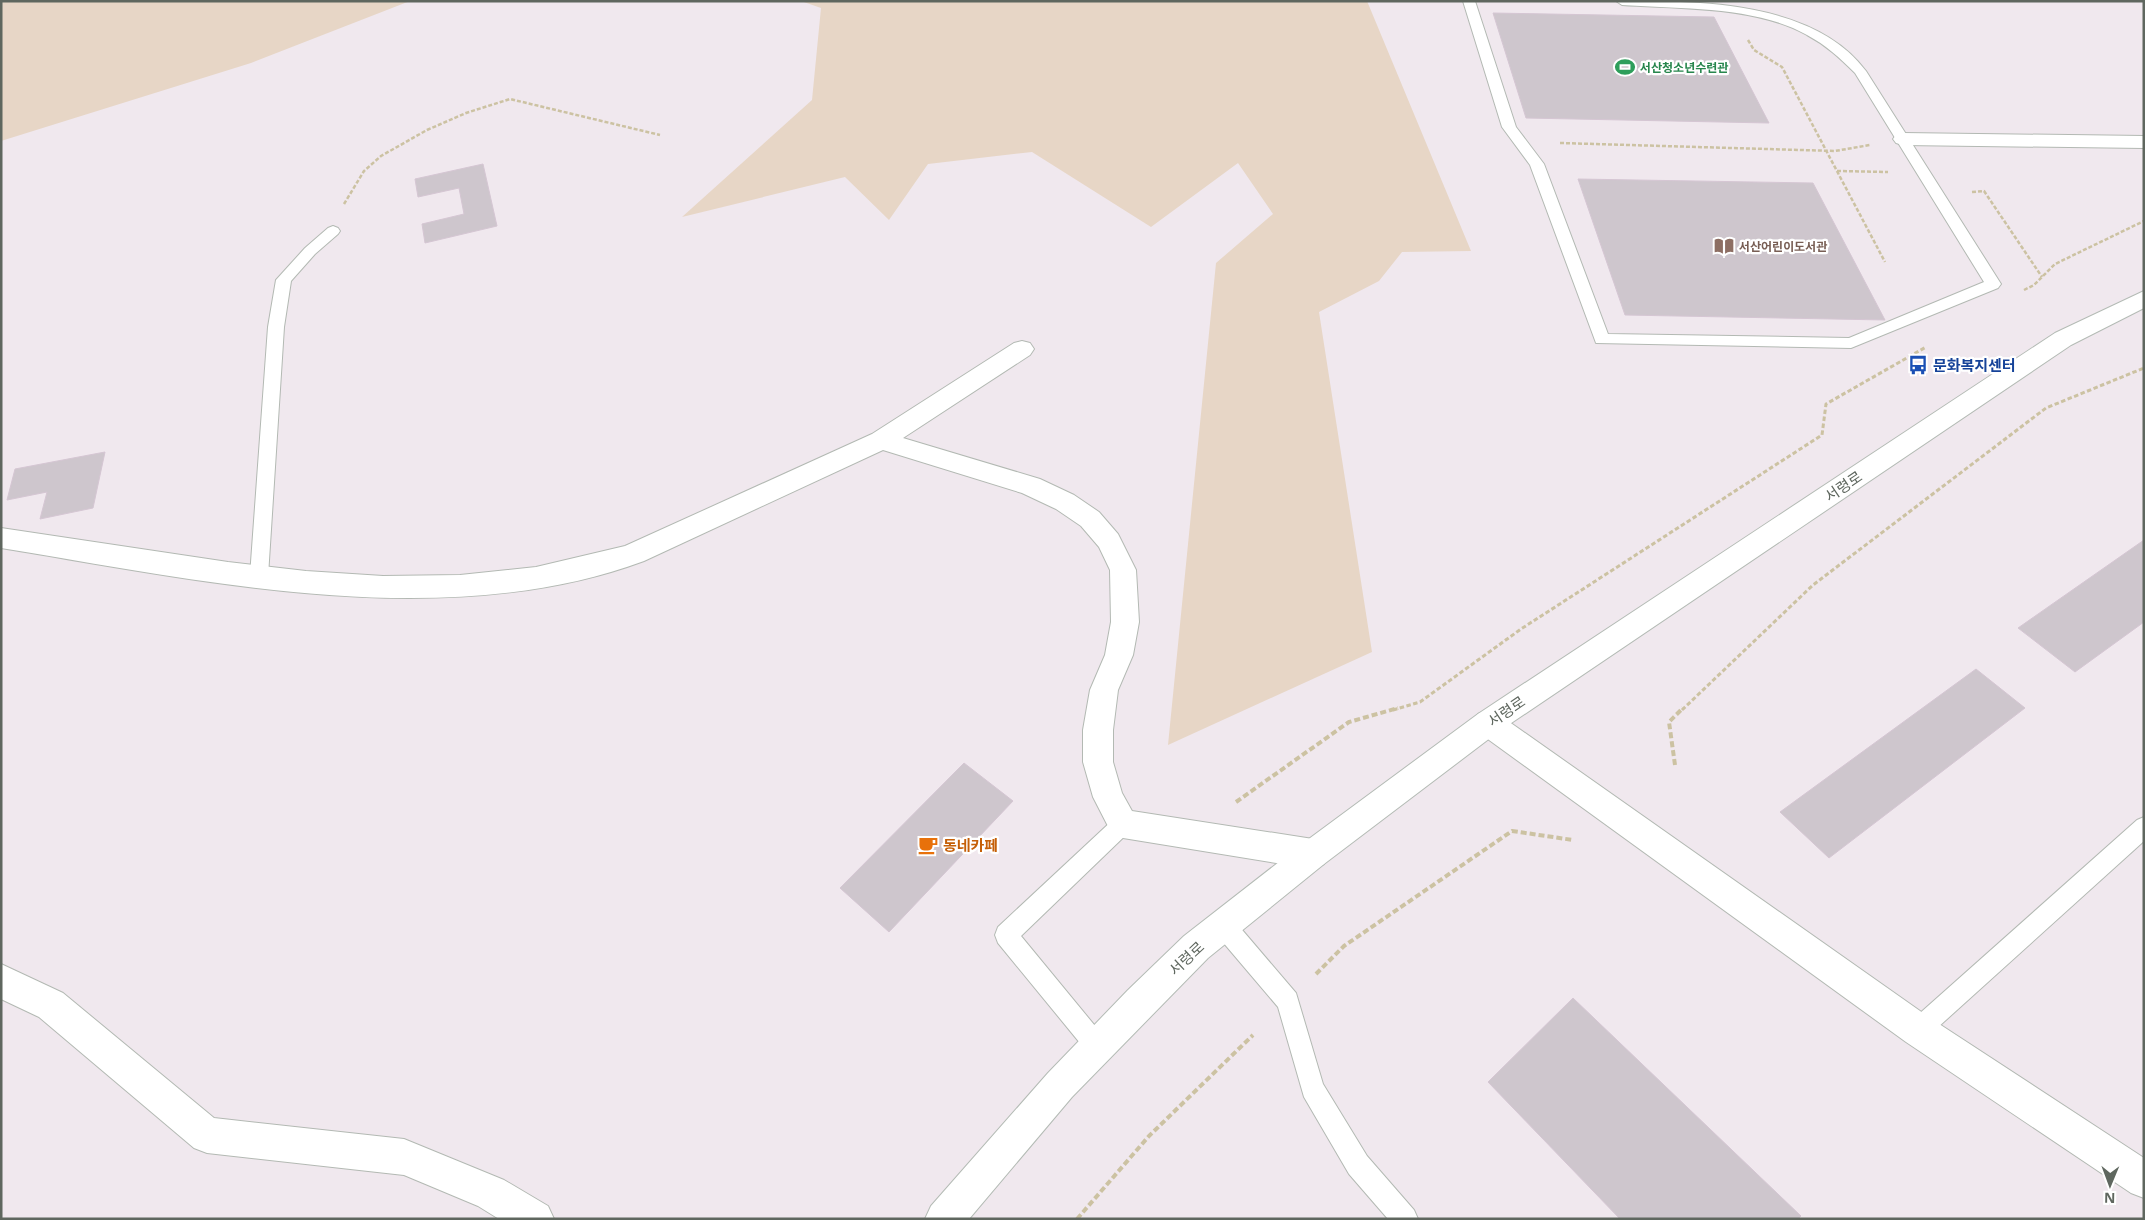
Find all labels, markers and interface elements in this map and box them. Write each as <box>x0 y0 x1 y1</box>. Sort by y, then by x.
sports icon: 서산청소년수련관 <box>1614 56 1636 78</box>
place label: 서산청소년수련관 <box>1640 59 1728 76</box>
library icon: 서산어린이도서관 <box>1713 235 1735 257</box>
place label: 서산어린이도서관 <box>1739 238 1827 255</box>
bus stop icon: 문화복지센터 <box>1907 354 1929 376</box>
place label: 문화복지센터 <box>1933 355 2016 375</box>
street label: 서령로 <box>1820 466 1866 506</box>
street label: 서령로 <box>1483 691 1529 731</box>
cafe icon: 동네카페 <box>917 834 939 856</box>
place label: 동네카페 <box>943 835 998 855</box>
street label: 서령로 <box>1164 937 1208 979</box>
north arrow <box>2085 1160 2135 1210</box>
text: N <box>2104 1189 2116 1208</box>

